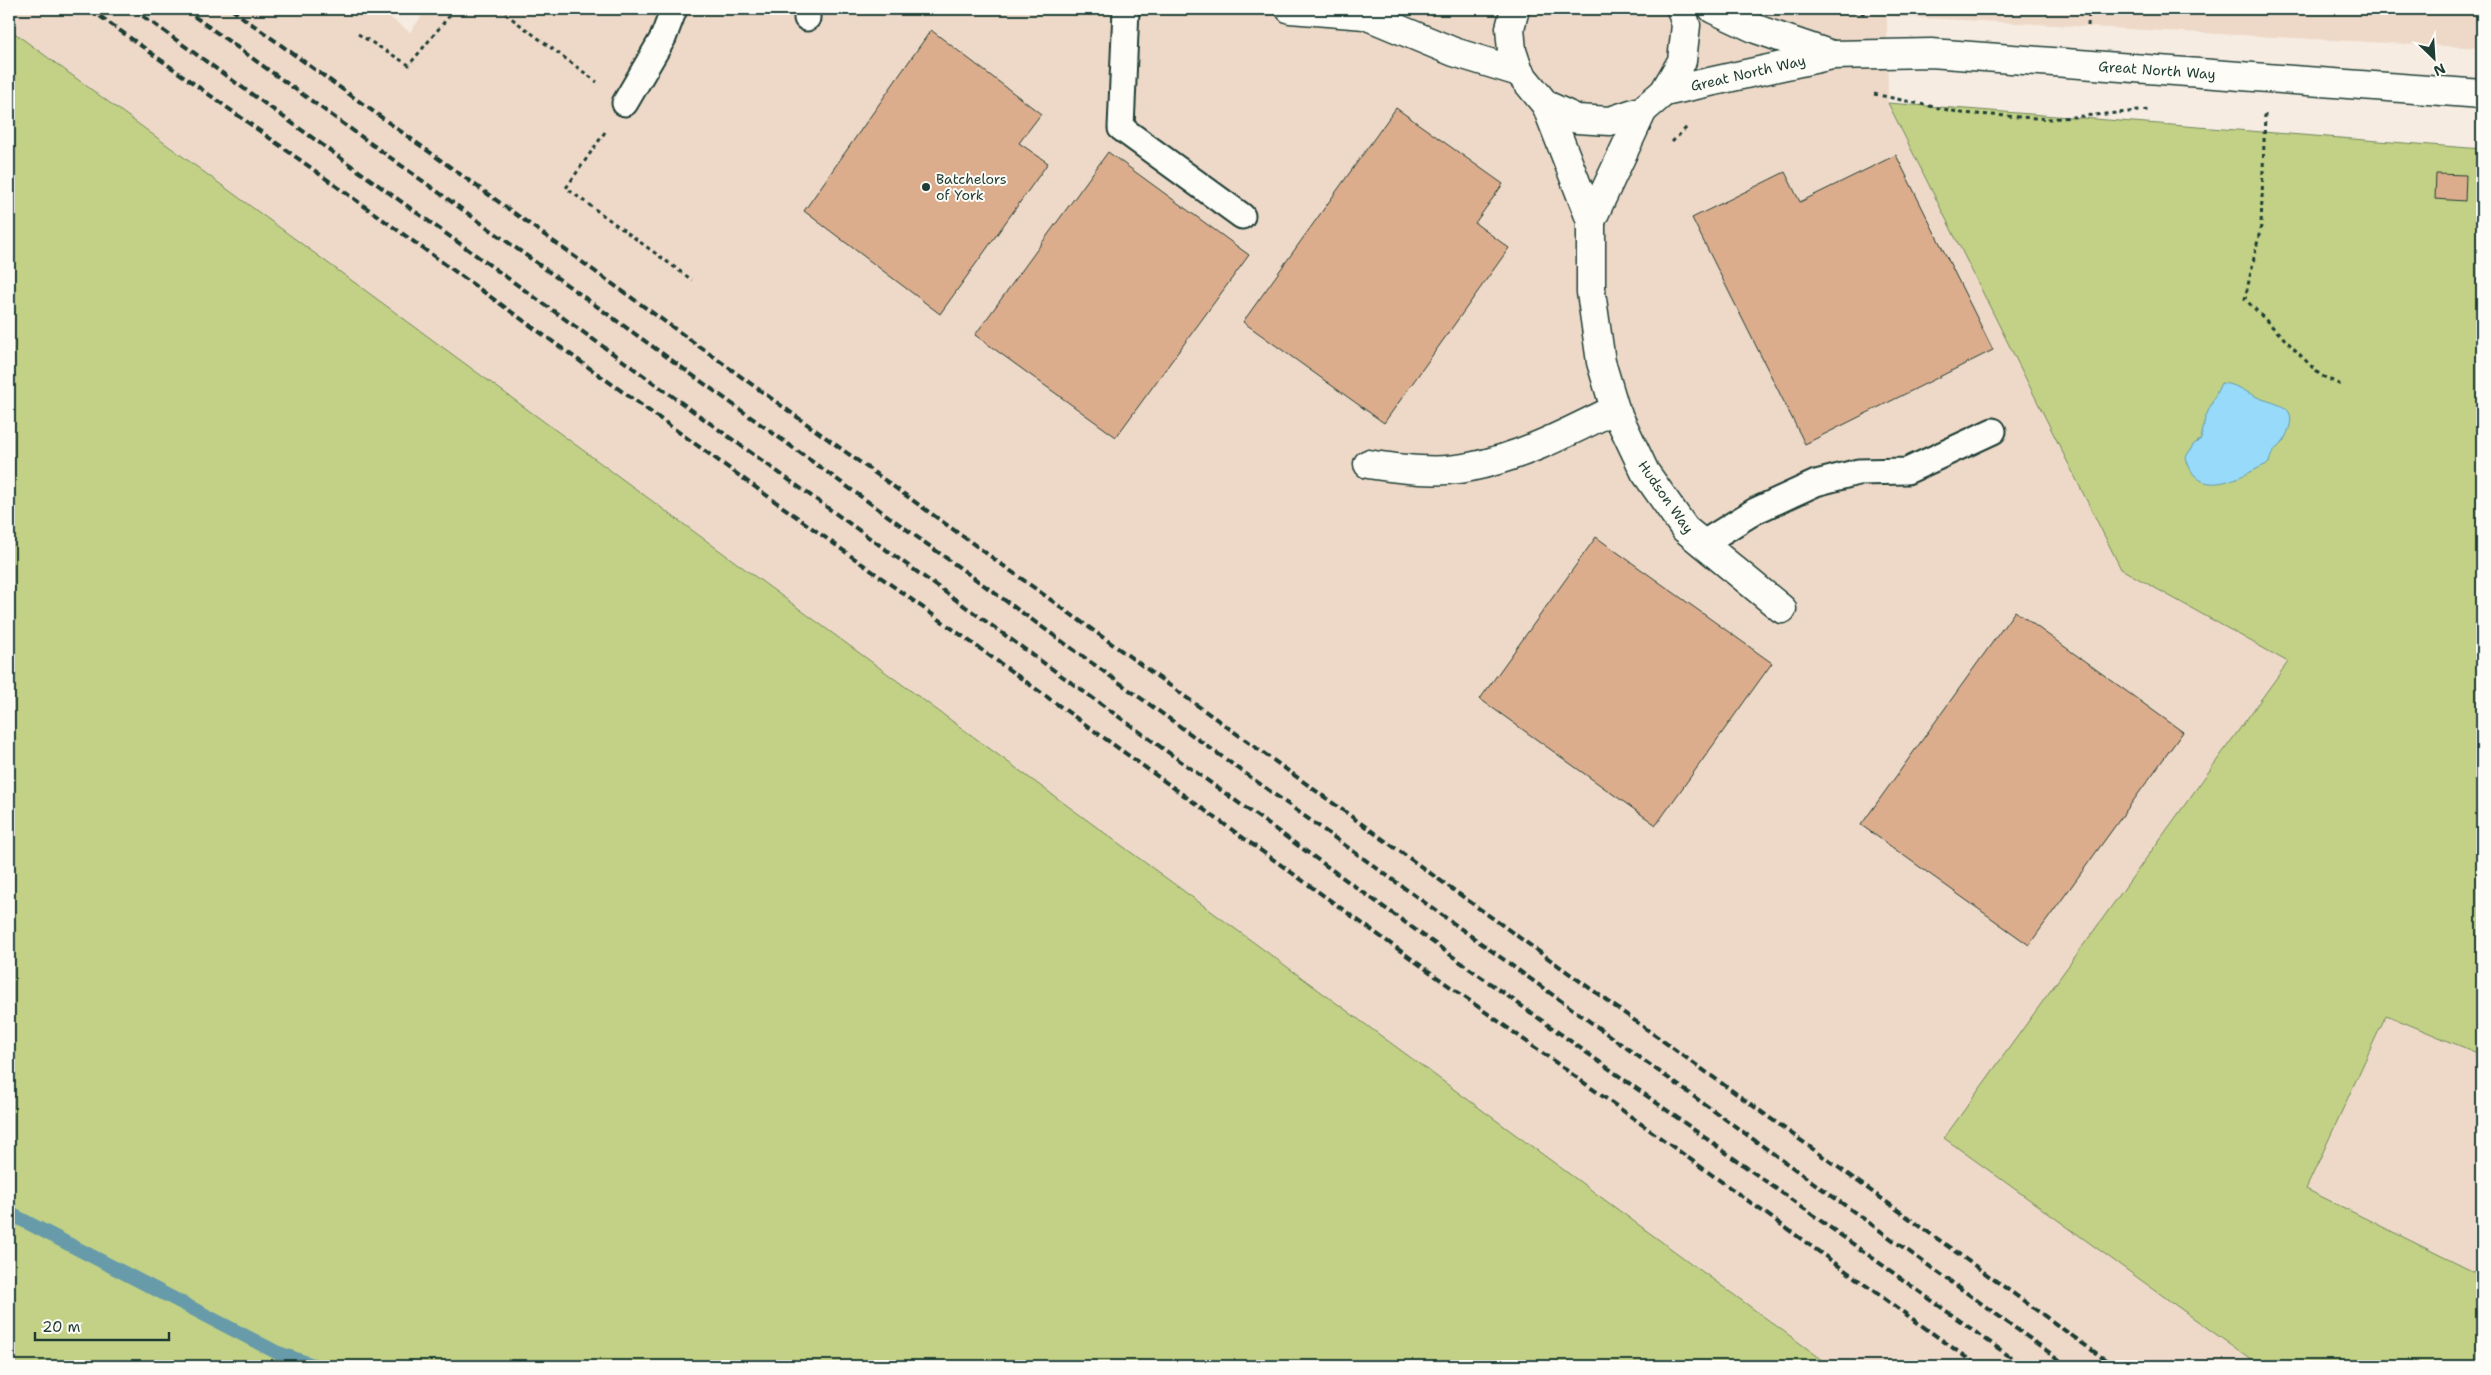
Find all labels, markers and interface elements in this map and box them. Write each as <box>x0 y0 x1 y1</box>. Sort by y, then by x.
north arrow <box>2408 32 2458 82</box>
street label: Great North Way <box>1689 51 1807 95</box>
street label: Great North Way <box>2098 57 2216 83</box>
text: N <box>2431 59 2448 80</box>
place label: Batchelors of York <box>936 170 1007 204</box>
marker: Batchelors of York <box>920 181 932 193</box>
street label: Hudson Way <box>1634 457 1698 537</box>
scale bar <box>35 1310 169 1342</box>
text: 20 m <box>42 1317 81 1337</box>

